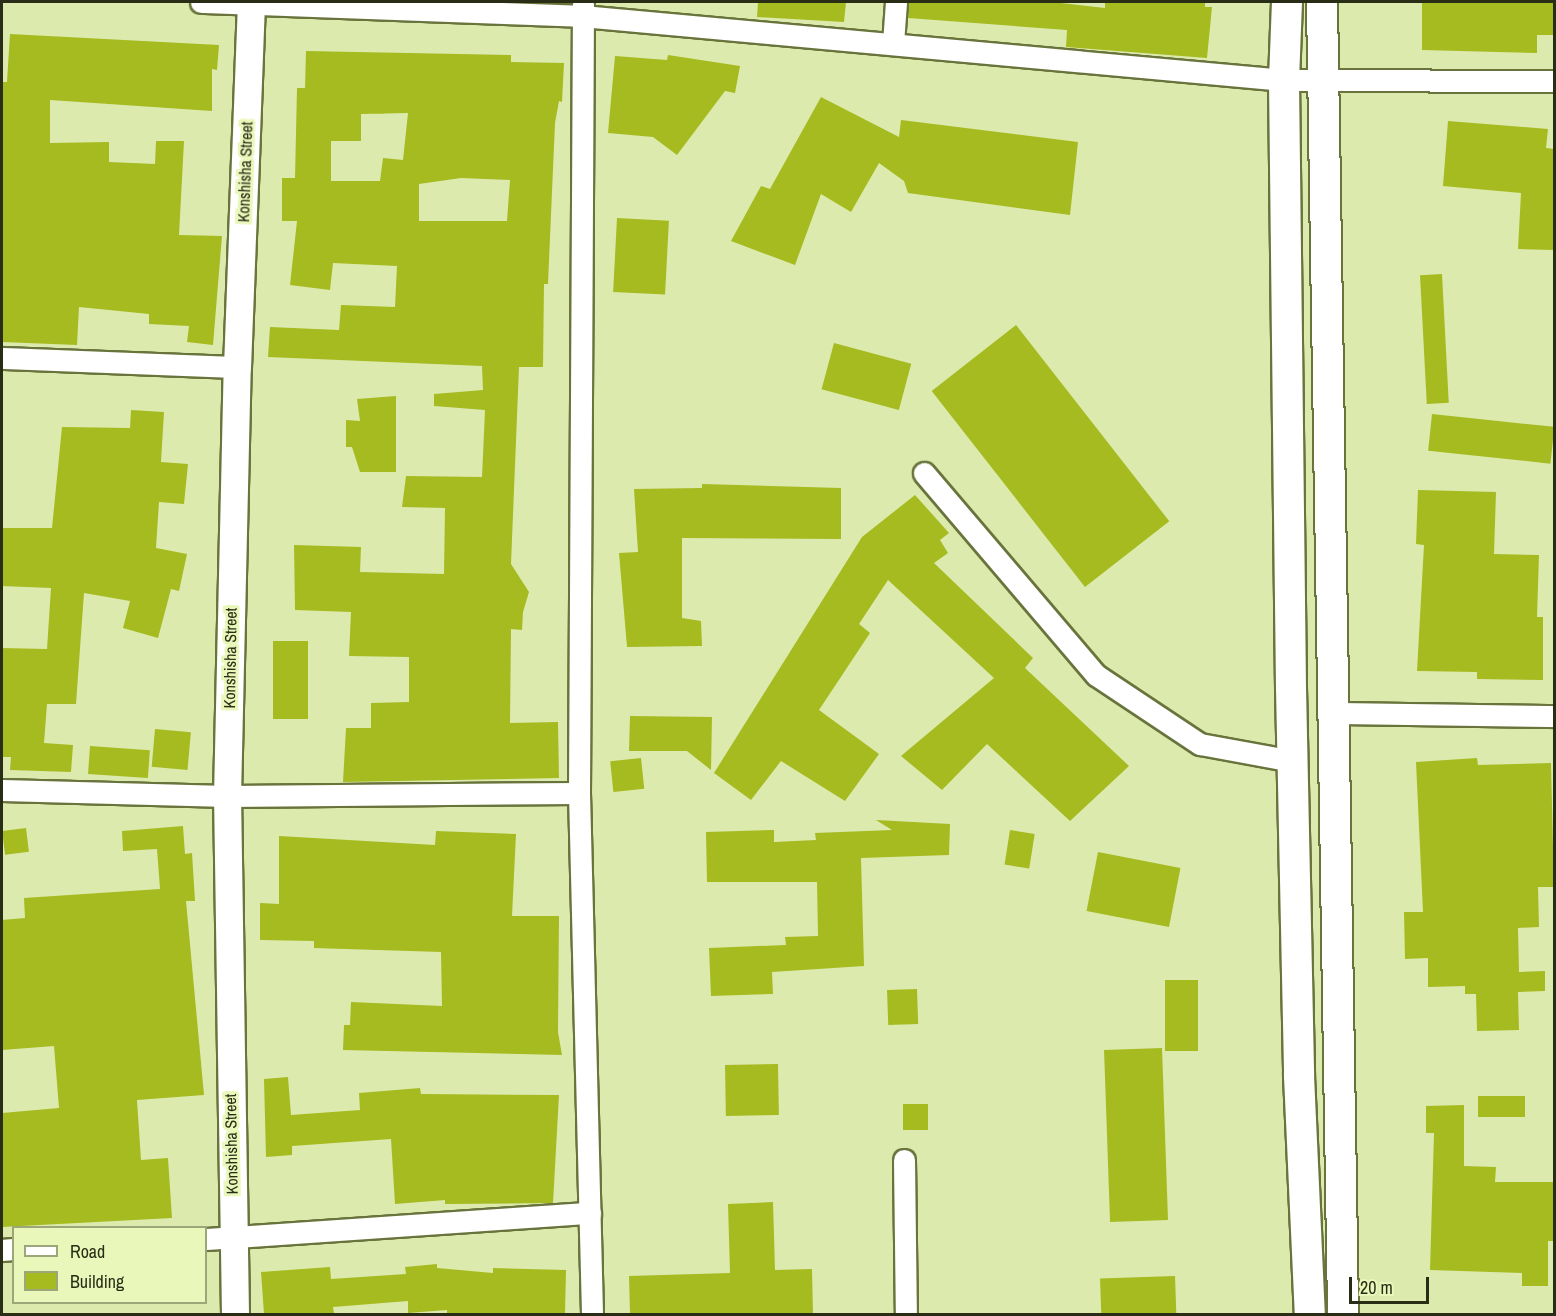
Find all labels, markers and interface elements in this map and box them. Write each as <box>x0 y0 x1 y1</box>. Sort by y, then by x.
street label: Konshisha Street <box>234 121 256 223</box>
street label: Konshisha Street <box>220 608 240 708</box>
street label: Konshisha Street <box>221 1094 241 1194</box>
legend <box>12 1226 207 1304</box>
text: Road <box>70 1239 105 1264</box>
scale bar <box>1352 1265 1432 1303</box>
text: Building <box>70 1269 124 1294</box>
text: 20 m <box>1360 1275 1393 1300</box>

